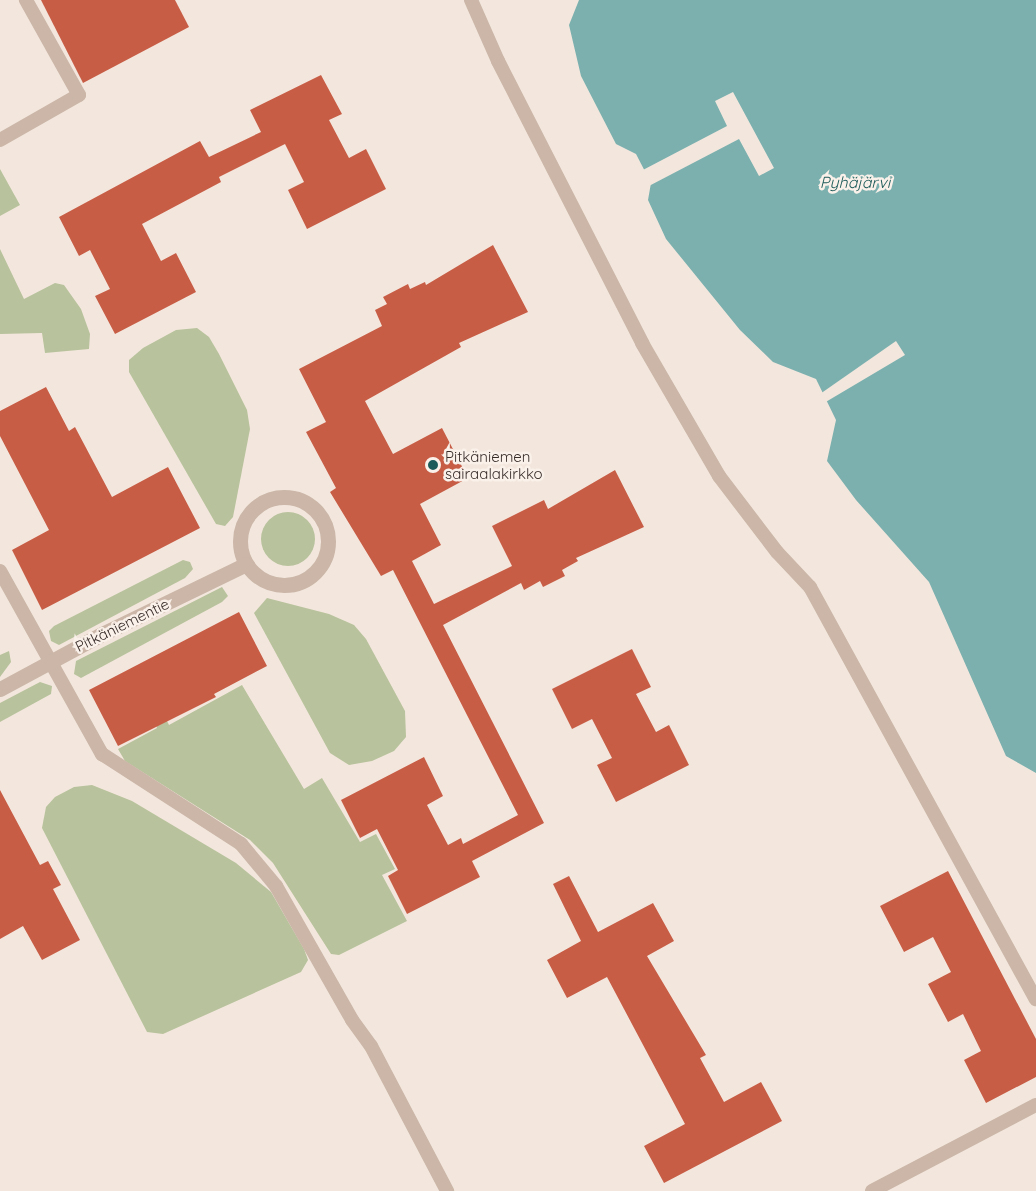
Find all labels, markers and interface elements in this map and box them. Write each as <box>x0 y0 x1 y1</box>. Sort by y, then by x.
water label: Pyhäjärvi <box>820 172 890 192</box>
place label: Pitkäniemen sairaalakirkko <box>445 447 543 482</box>
marker: Pitkäniemen sairaalakirkko <box>426 458 440 472</box>
street label: Pitkäniementie <box>72 595 172 655</box>

